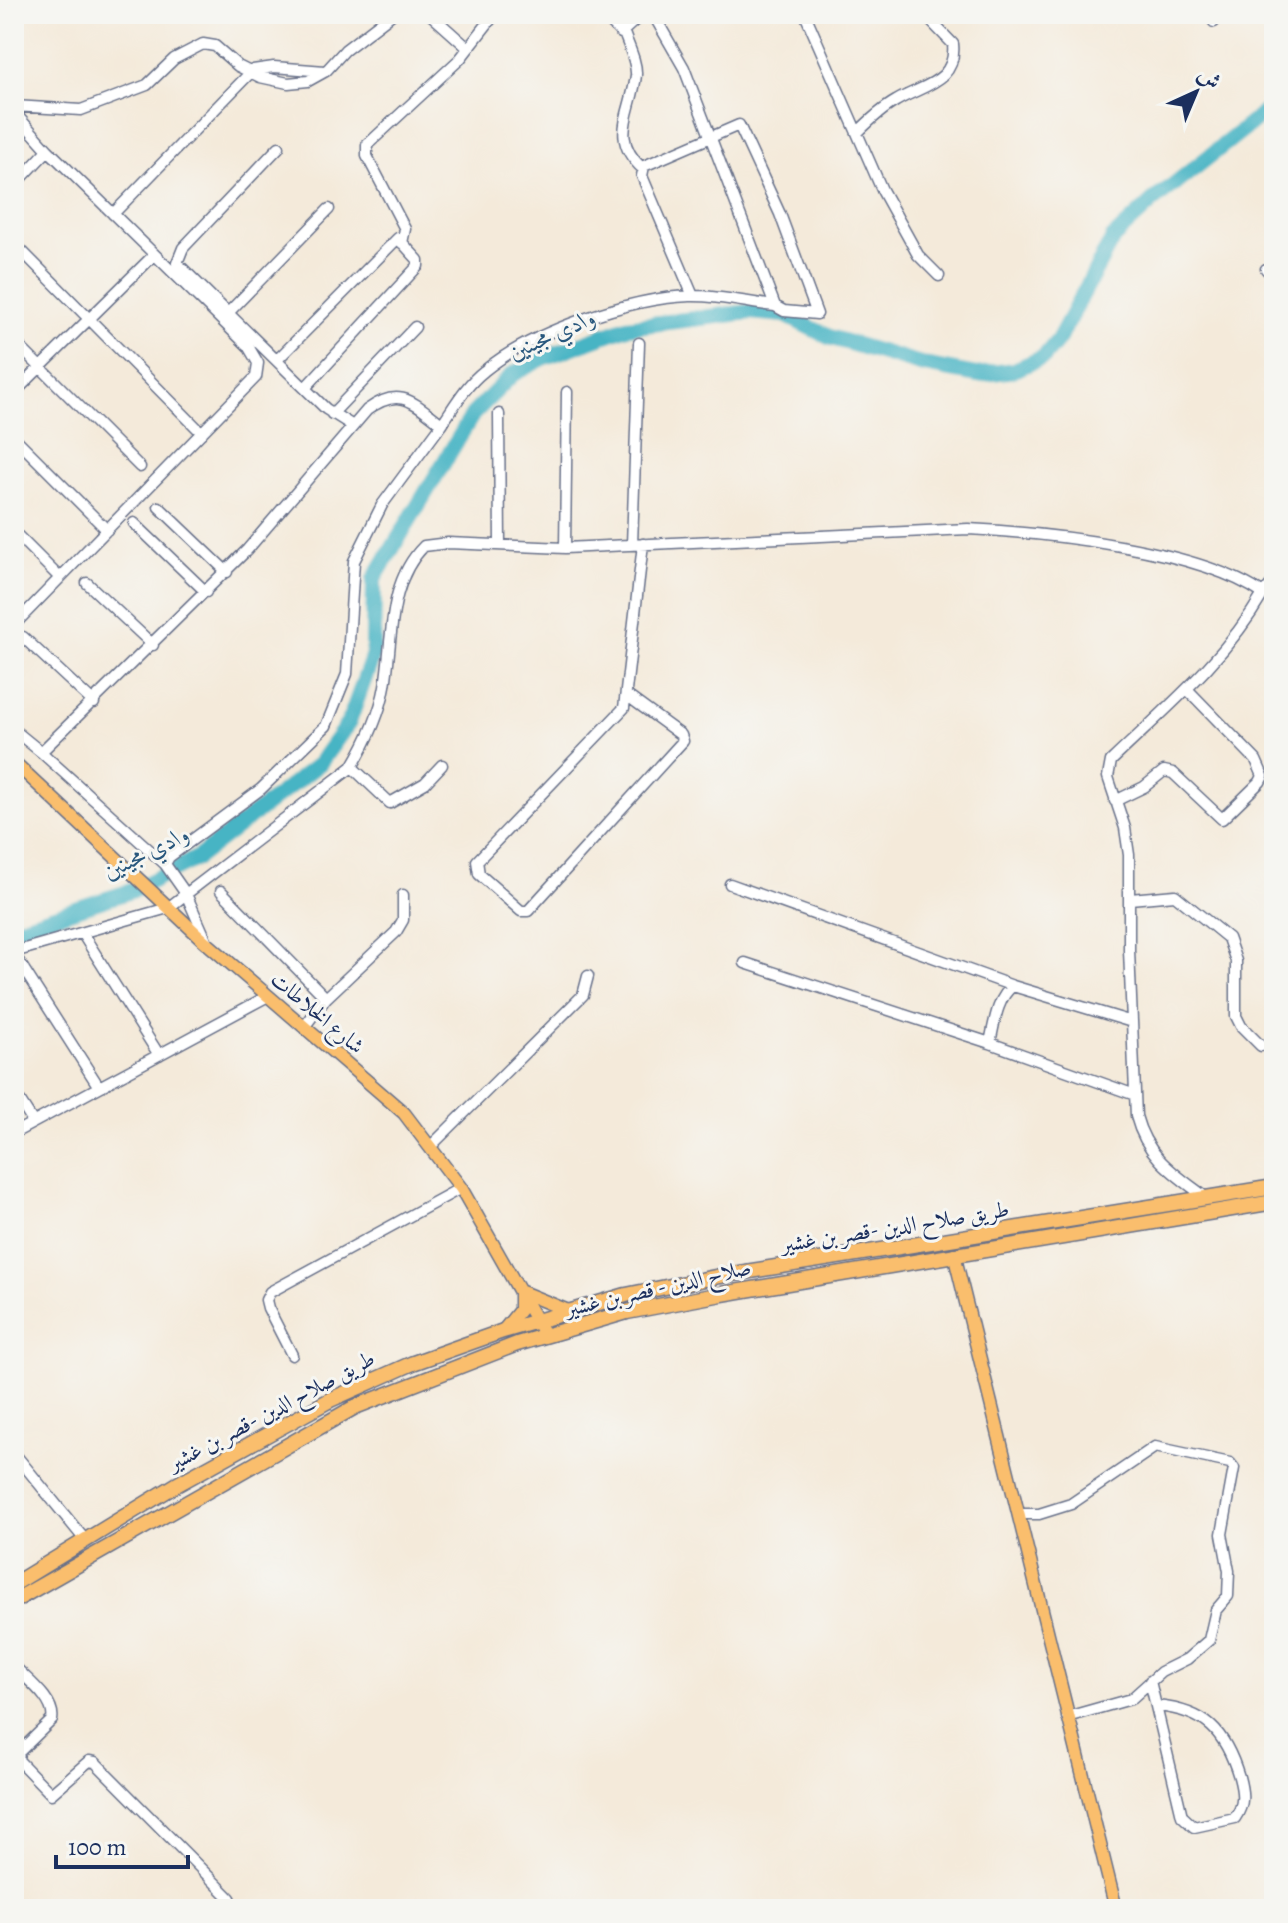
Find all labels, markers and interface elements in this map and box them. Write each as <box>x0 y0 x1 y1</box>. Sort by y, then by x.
north arrow <box>1156 52 1236 132</box>
text: ش <box>1191 60 1227 97</box>
water label: وادي مجينين <box>503 301 602 370</box>
water label: وادي مجينين <box>97 817 196 889</box>
street label: شارع الخلاطات <box>262 965 371 1063</box>
street label: طريق صلاح الدين -قصر بن غشير <box>777 1194 1012 1264</box>
street label: صلاح الدين - قصر بن غشير <box>560 1252 755 1328</box>
street label: طريق صلاح الدين -قصر بن غشير <box>161 1344 382 1483</box>
scale bar <box>56 1819 188 1869</box>
text: 100 m <box>68 1831 127 1863</box>

